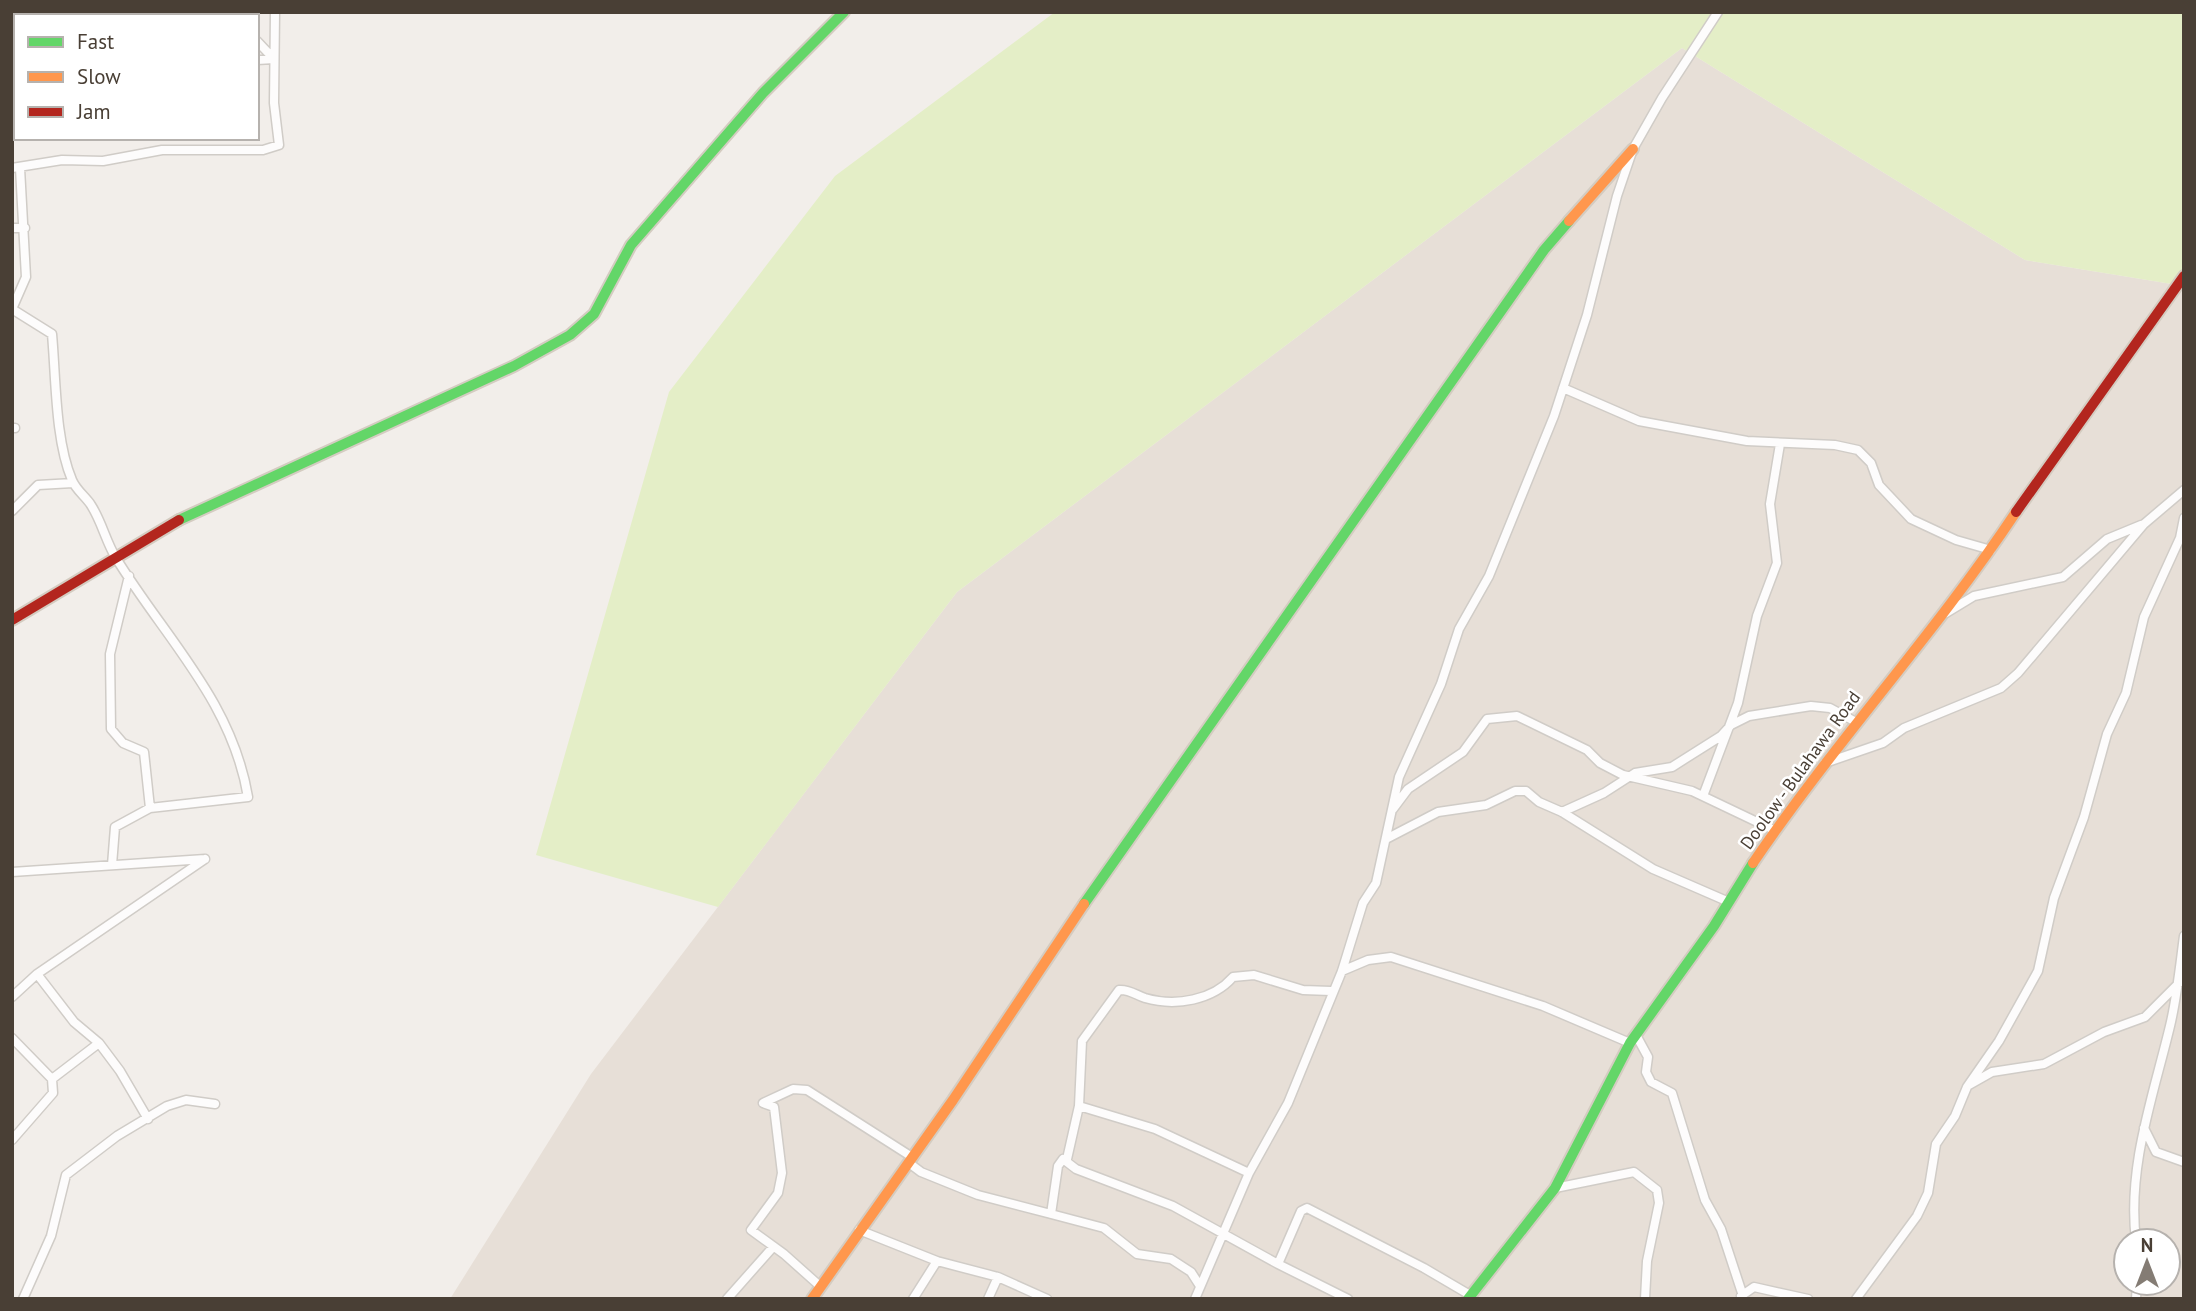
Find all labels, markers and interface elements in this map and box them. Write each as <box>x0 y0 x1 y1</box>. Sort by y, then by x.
legend <box>14 14 259 140</box>
text: Fast <box>77 28 114 55</box>
text: Slow <box>77 63 121 90</box>
text: Jam <box>76 98 111 125</box>
street label: Doolow - Bulahawa Road <box>1735 686 1865 854</box>
north arrow <box>2112 1227 2182 1297</box>
text: N <box>2141 1233 2153 1257</box>

